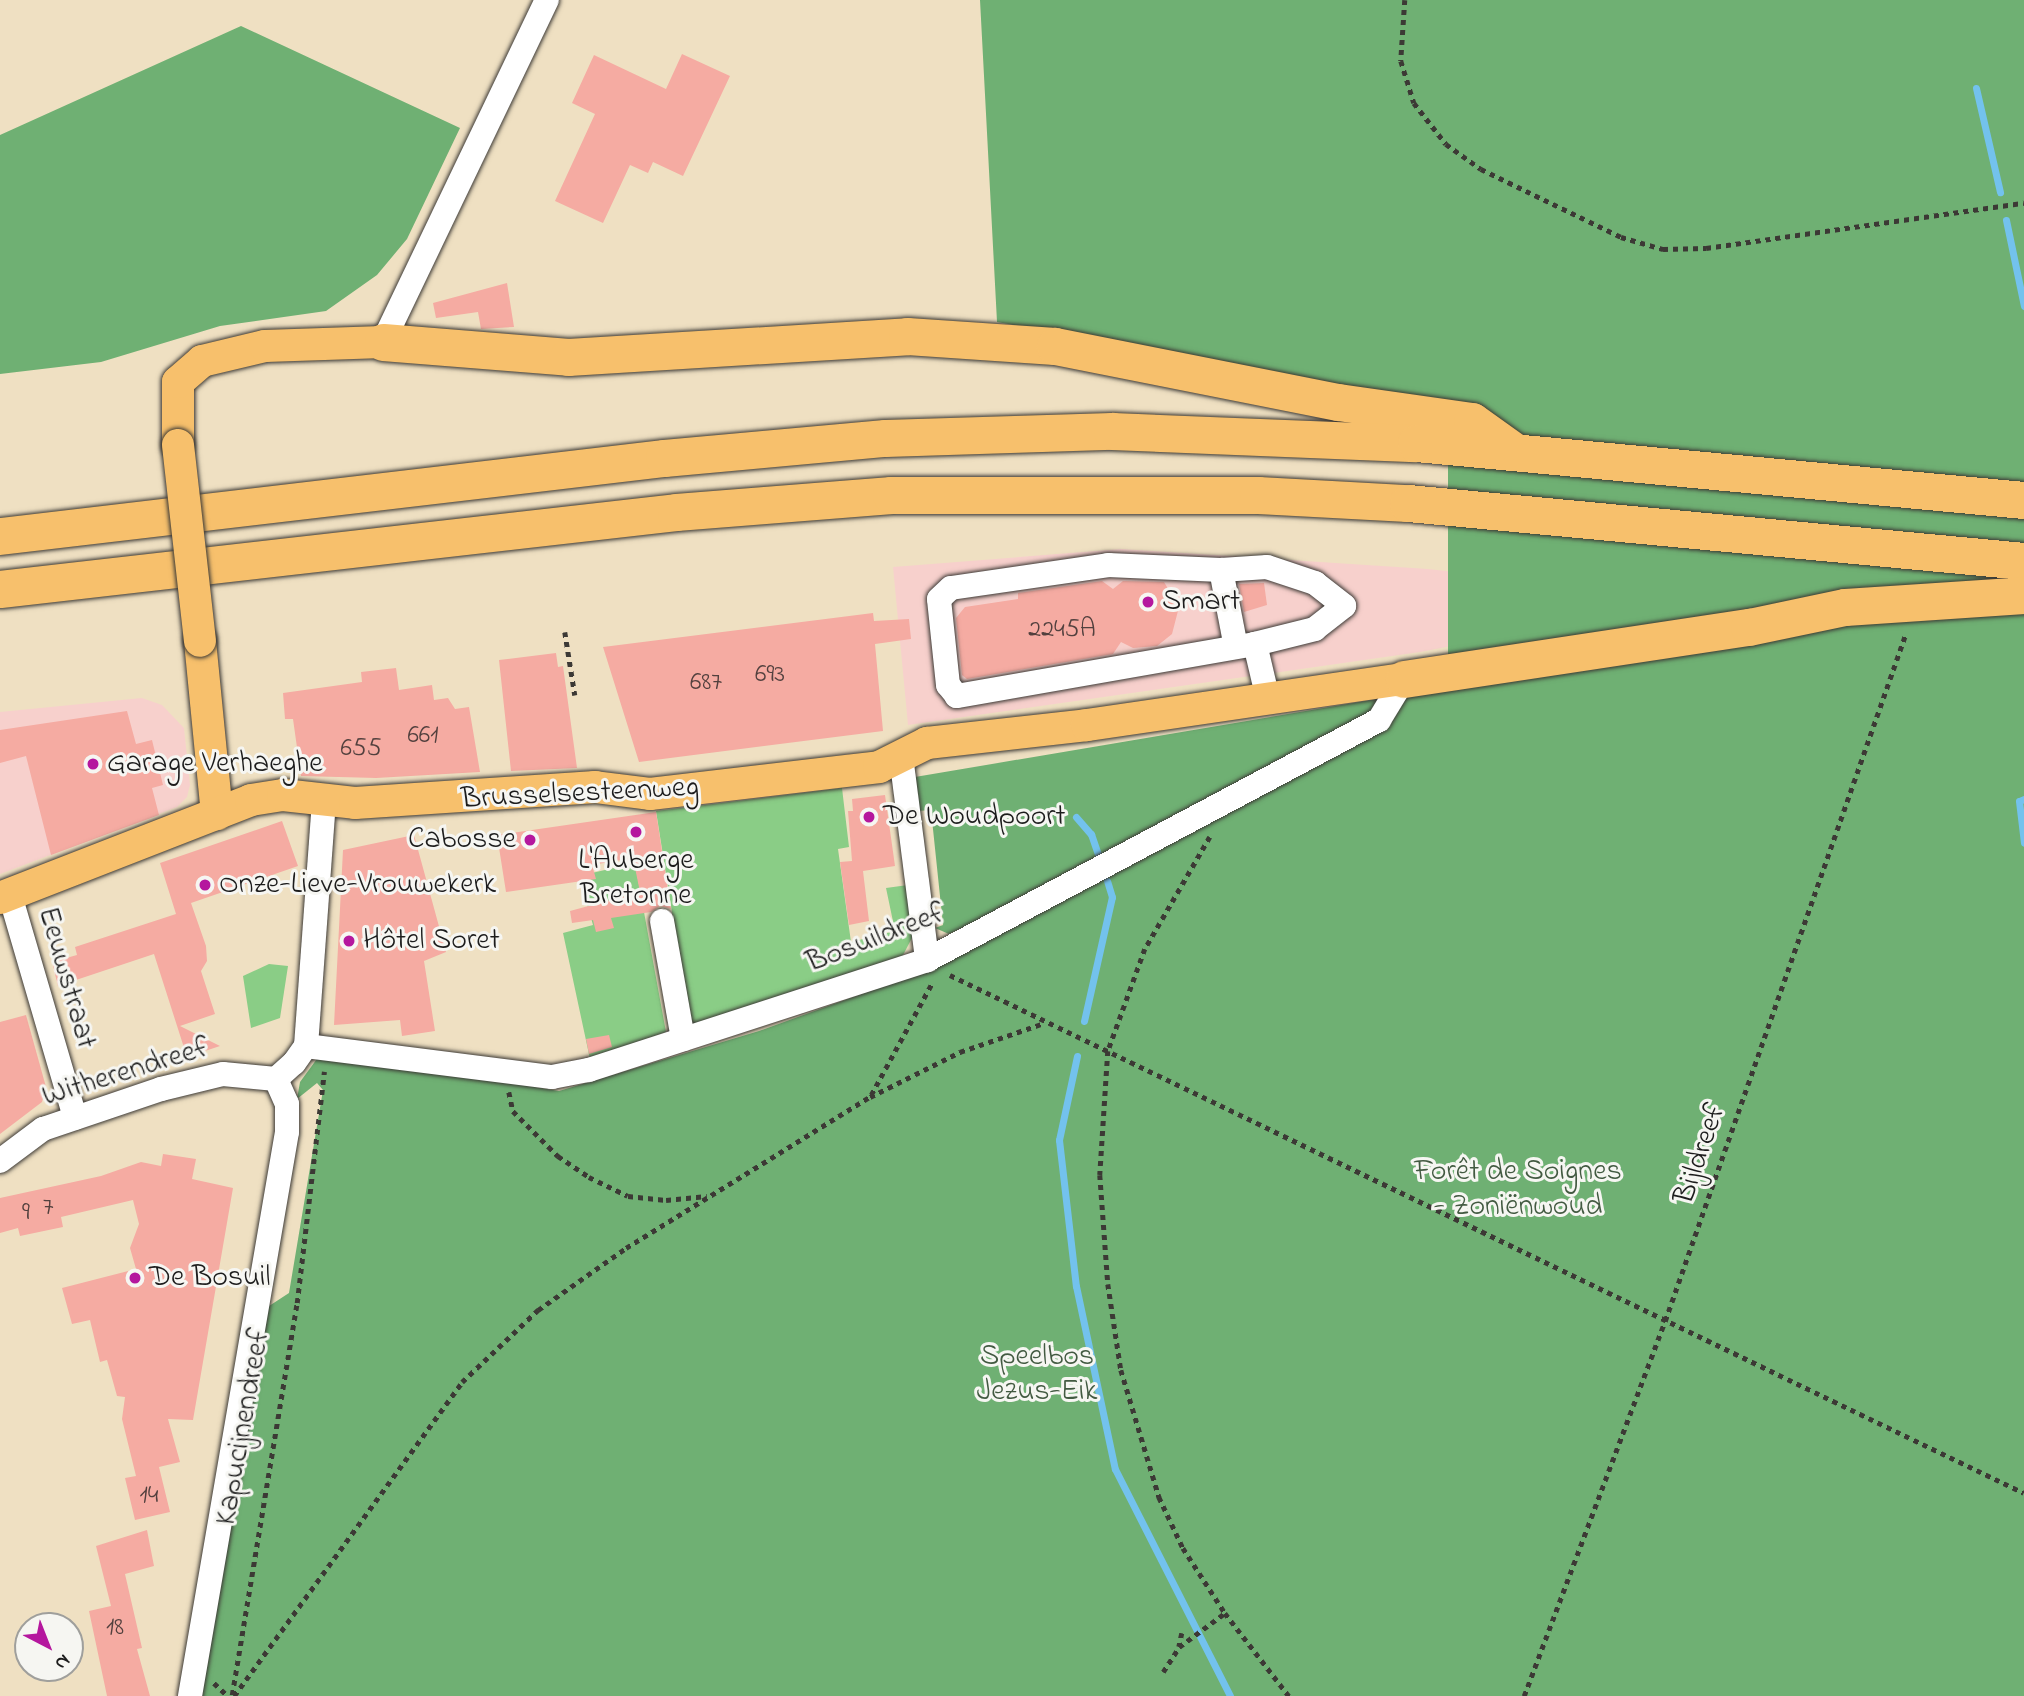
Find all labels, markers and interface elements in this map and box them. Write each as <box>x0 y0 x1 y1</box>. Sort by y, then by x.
place label: Smart <box>1162 584 1240 620</box>
marker: Smart <box>1140 594 1156 610</box>
house number: 2245A <box>1028 615 1096 647</box>
house number: 693 <box>755 660 785 692</box>
house number: 687 <box>690 668 722 700</box>
house number: 661 <box>407 721 439 753</box>
house number: 655 <box>340 734 382 766</box>
place label: Garage Verhaeghe <box>107 746 323 782</box>
marker: Garage Verhaeghe <box>85 756 101 772</box>
street label: Brusselsesteenweg <box>460 770 700 818</box>
place label: De Woudpoort <box>883 799 1066 835</box>
marker: De Woudpoort <box>861 809 877 825</box>
place label: Cabosse <box>408 822 516 858</box>
marker: L'Auberge Bretonne <box>628 824 644 840</box>
marker: Cabosse <box>522 832 538 848</box>
place label: L'Auberge Bretonne <box>578 843 694 914</box>
place label: Onze-Lieve-Vrouwekerk <box>219 867 496 903</box>
marker: Onze-Lieve-Vrouwekerk <box>197 877 213 893</box>
street label: Bosuildreef <box>802 896 950 982</box>
street label: Eeuwstraat <box>29 903 103 1053</box>
place label: Hôtel Soret <box>363 923 500 959</box>
marker: Hôtel Soret <box>341 933 357 949</box>
street label: Witherendreef <box>38 1031 214 1115</box>
street label: Bijldreef <box>1667 1099 1735 1209</box>
park label: Forêt de Soignes - Zoniënwoud <box>1414 1154 1622 1224</box>
house number: 7 <box>43 1193 53 1225</box>
house number: 9 <box>22 1198 30 1230</box>
place label: De Bosuil <box>149 1260 271 1296</box>
marker: De Bosuil <box>127 1270 143 1286</box>
street label: Kapucijnendreef <box>209 1326 279 1528</box>
park label: Speelbos Jezus-Eik <box>977 1339 1097 1410</box>
house number: 14 <box>140 1481 158 1513</box>
north arrow <box>14 1612 84 1682</box>
house number: 18 <box>106 1613 124 1645</box>
text: N <box>48 1647 76 1676</box>

